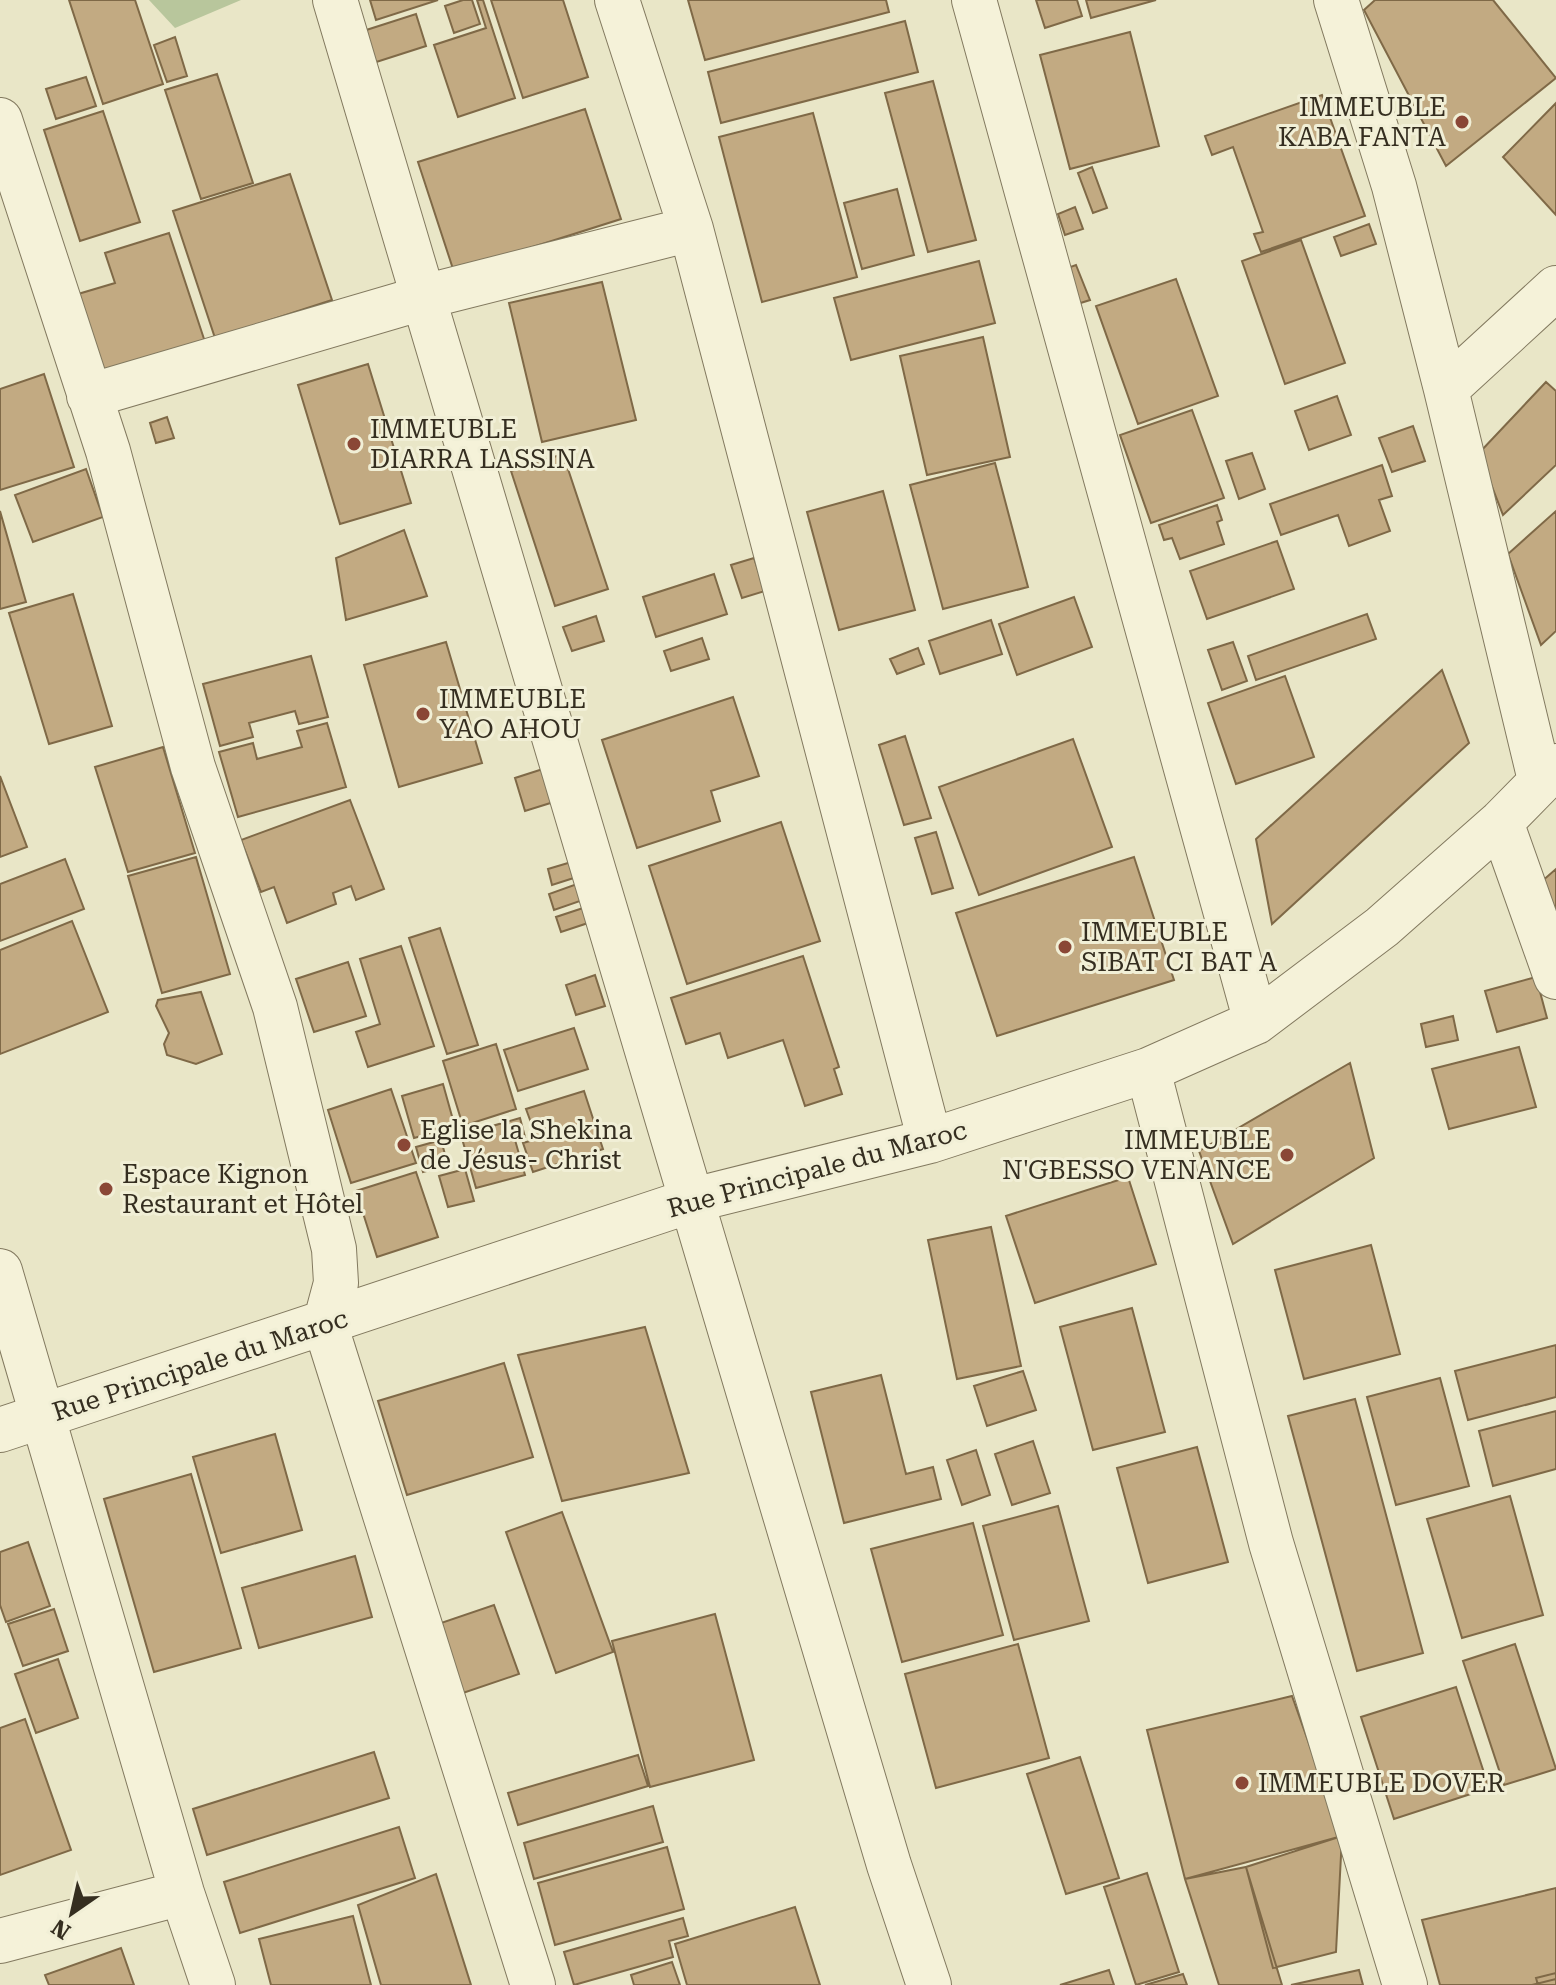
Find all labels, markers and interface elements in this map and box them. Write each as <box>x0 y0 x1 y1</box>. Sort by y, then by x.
place label: IMMEUBLE KABA FANTA <box>1278 92 1446 152</box>
marker: IMMEUBLE KABA FANTA <box>1453 113 1471 131</box>
place label: IMMEUBLE DIARRA LASSINA <box>370 414 595 474</box>
marker: IMMEUBLE DIARRA LASSINA <box>345 435 363 453</box>
place label: IMMEUBLE YAO AHOU <box>439 684 586 744</box>
marker: IMMEUBLE YAO AHOU <box>414 705 432 723</box>
place label: IMMEUBLE SIBAT CI BAT A <box>1081 917 1277 977</box>
marker: IMMEUBLE SIBAT CI BAT A <box>1056 938 1074 956</box>
place label: Eglise la Shekina de Jésus- Christ <box>420 1115 632 1175</box>
street label: Rue Principale du Maroc <box>664 1115 970 1223</box>
place label: IMMEUBLE N'GBESSO VENANCE <box>1002 1125 1271 1185</box>
marker: Eglise la Shekina de Jésus- Christ <box>395 1136 413 1154</box>
marker: IMMEUBLE N'GBESSO VENANCE <box>1278 1146 1296 1164</box>
place label: Espace Kignon Restaurant et Hôtel <box>122 1159 363 1219</box>
marker: Espace Kignon Restaurant et Hôtel <box>97 1180 115 1198</box>
street label: Rue Principale du Maroc <box>49 1303 351 1427</box>
place label: IMMEUBLE DOVER <box>1258 1768 1505 1798</box>
marker: IMMEUBLE DOVER <box>1233 1774 1251 1792</box>
north arrow <box>32 1873 112 1953</box>
text: N <box>47 1914 75 1944</box>

